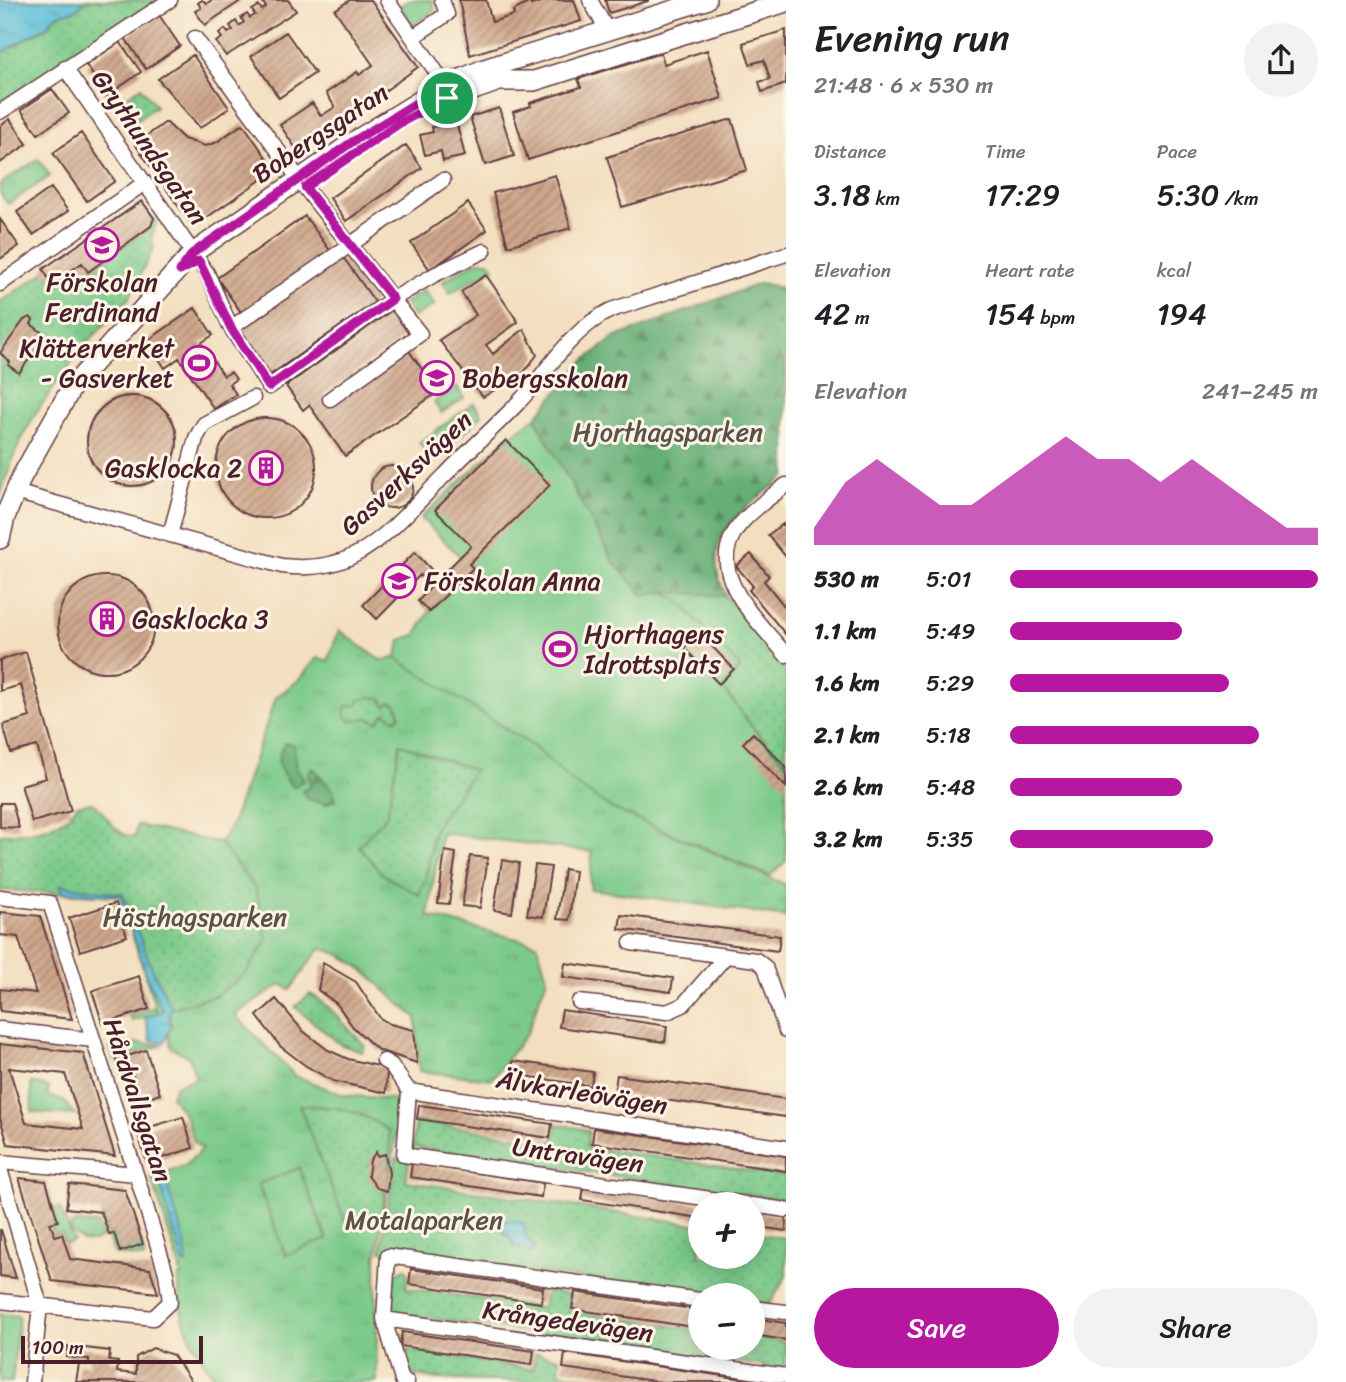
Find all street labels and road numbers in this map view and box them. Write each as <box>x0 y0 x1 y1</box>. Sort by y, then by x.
street label: Grythundsgatan <box>79 59 221 235</box>
street label: Bobergsgatan <box>242 70 398 196</box>
street label: Gasverksvägen <box>329 399 483 547</box>
street label: Hårdvallsgatan <box>90 1011 186 1189</box>
street label: Älvkarleövägen <box>492 1056 671 1128</box>
street label: Untravägen <box>509 1123 647 1187</box>
street label: Krångedevägen <box>480 1286 656 1356</box>

